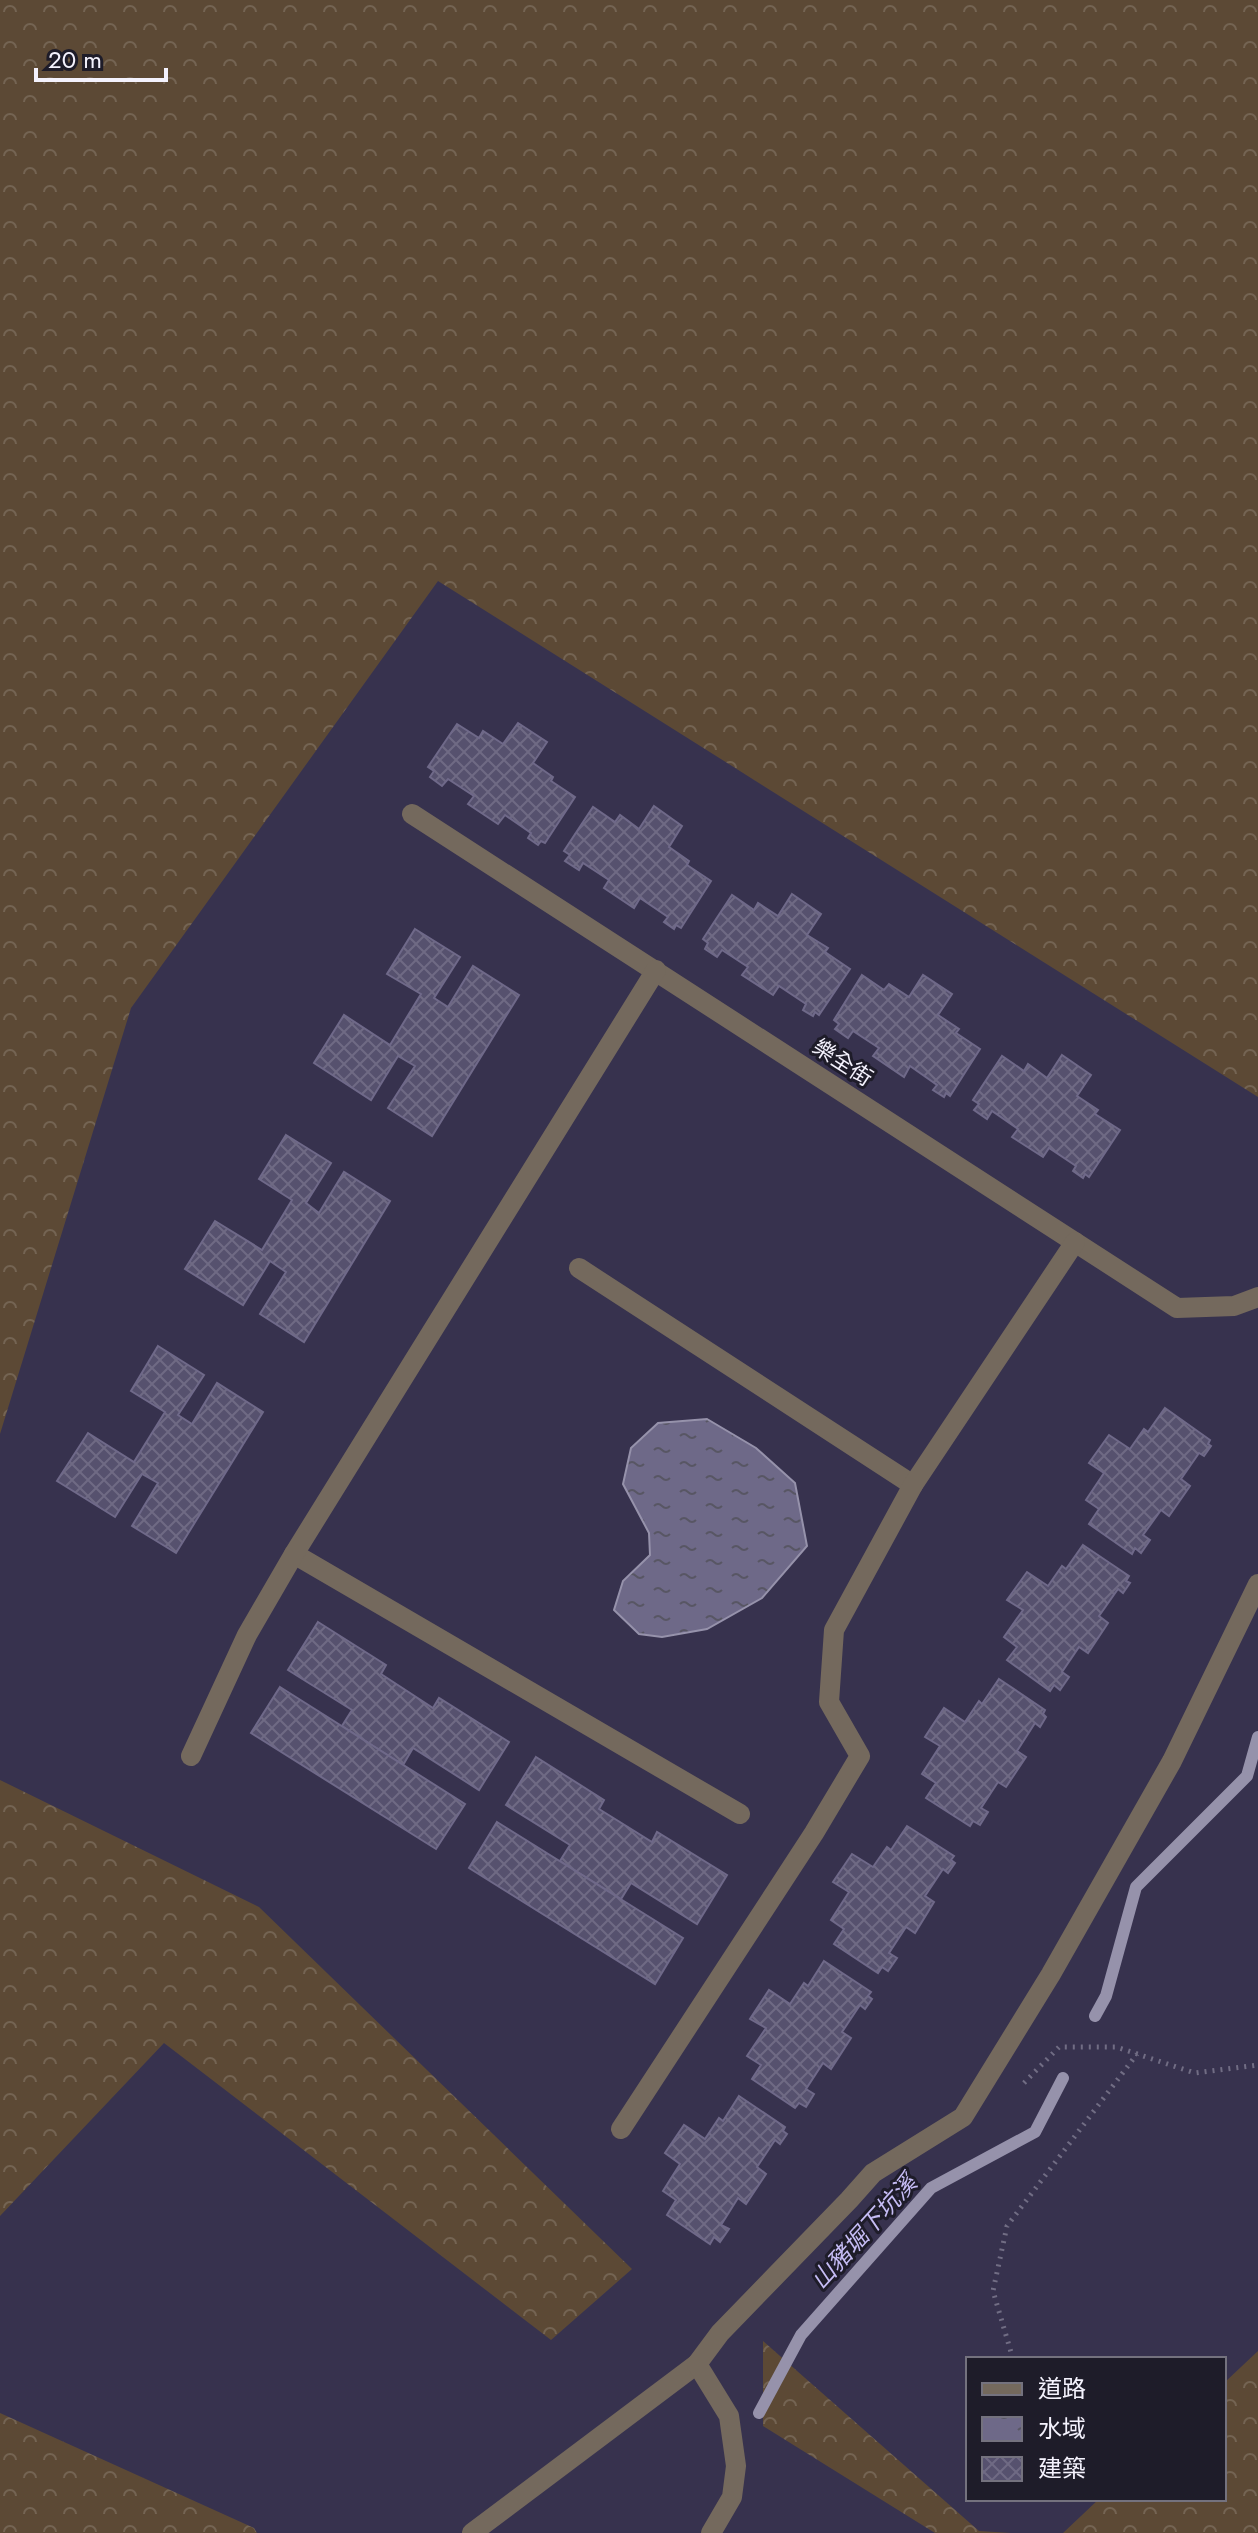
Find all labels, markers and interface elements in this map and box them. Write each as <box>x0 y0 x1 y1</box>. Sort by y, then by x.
scale bar <box>36 32 166 82</box>
text: 20 m <box>48 42 102 77</box>
street label: 樂全街 <box>807 1031 879 1093</box>
water label: 山豬堀下坑溪 <box>802 2164 927 2297</box>
legend <box>966 2357 1226 2501</box>
text: 道路 <box>1038 2371 1086 2406</box>
text: 水域 <box>1038 2411 1086 2446</box>
text: 建築 <box>1038 2451 1086 2486</box>

